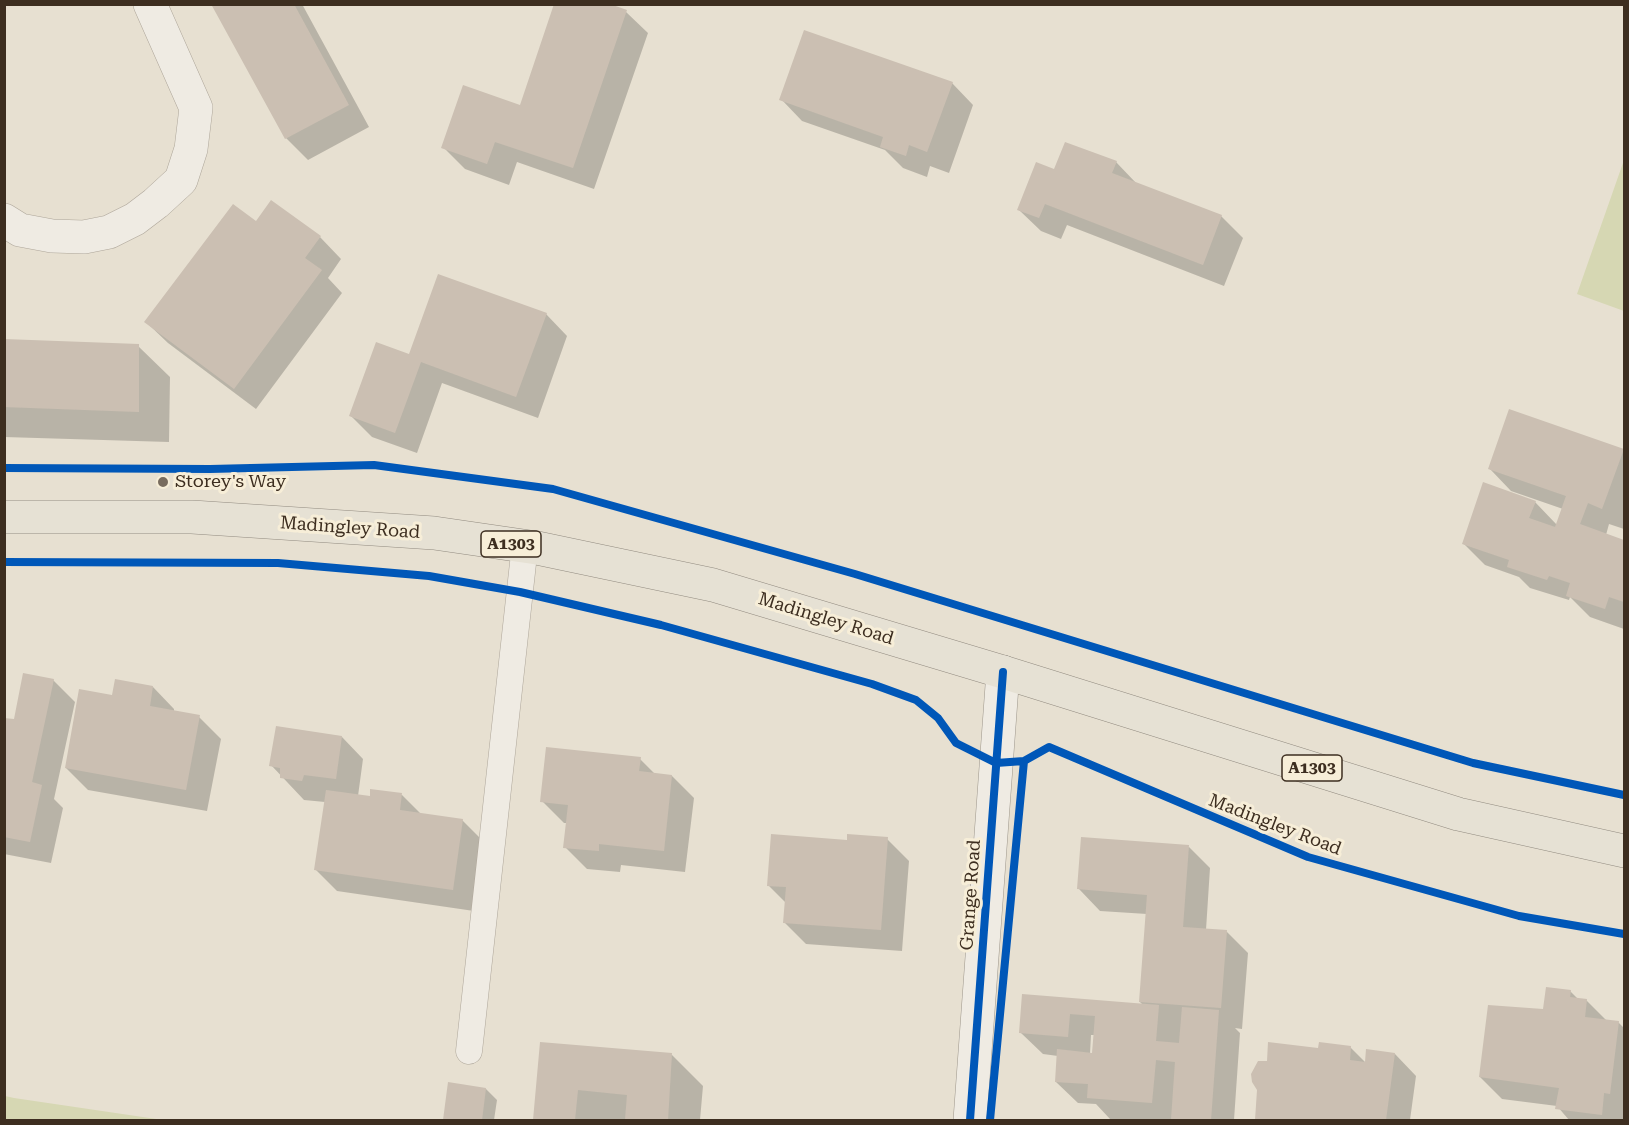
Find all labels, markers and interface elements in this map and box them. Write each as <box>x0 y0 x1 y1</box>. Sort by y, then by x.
place label: Storey's Way <box>175 471 286 493</box>
marker: Storey's Way <box>156 475 170 489</box>
street label: Madingley Road <box>279 512 421 544</box>
road number: A1303 <box>481 531 541 557</box>
street label: Madingley Road <box>756 588 896 650</box>
road number: A1303 <box>1282 755 1342 781</box>
street label: Madingley Road <box>1206 790 1344 860</box>
street label: Grange Road <box>956 839 986 951</box>

